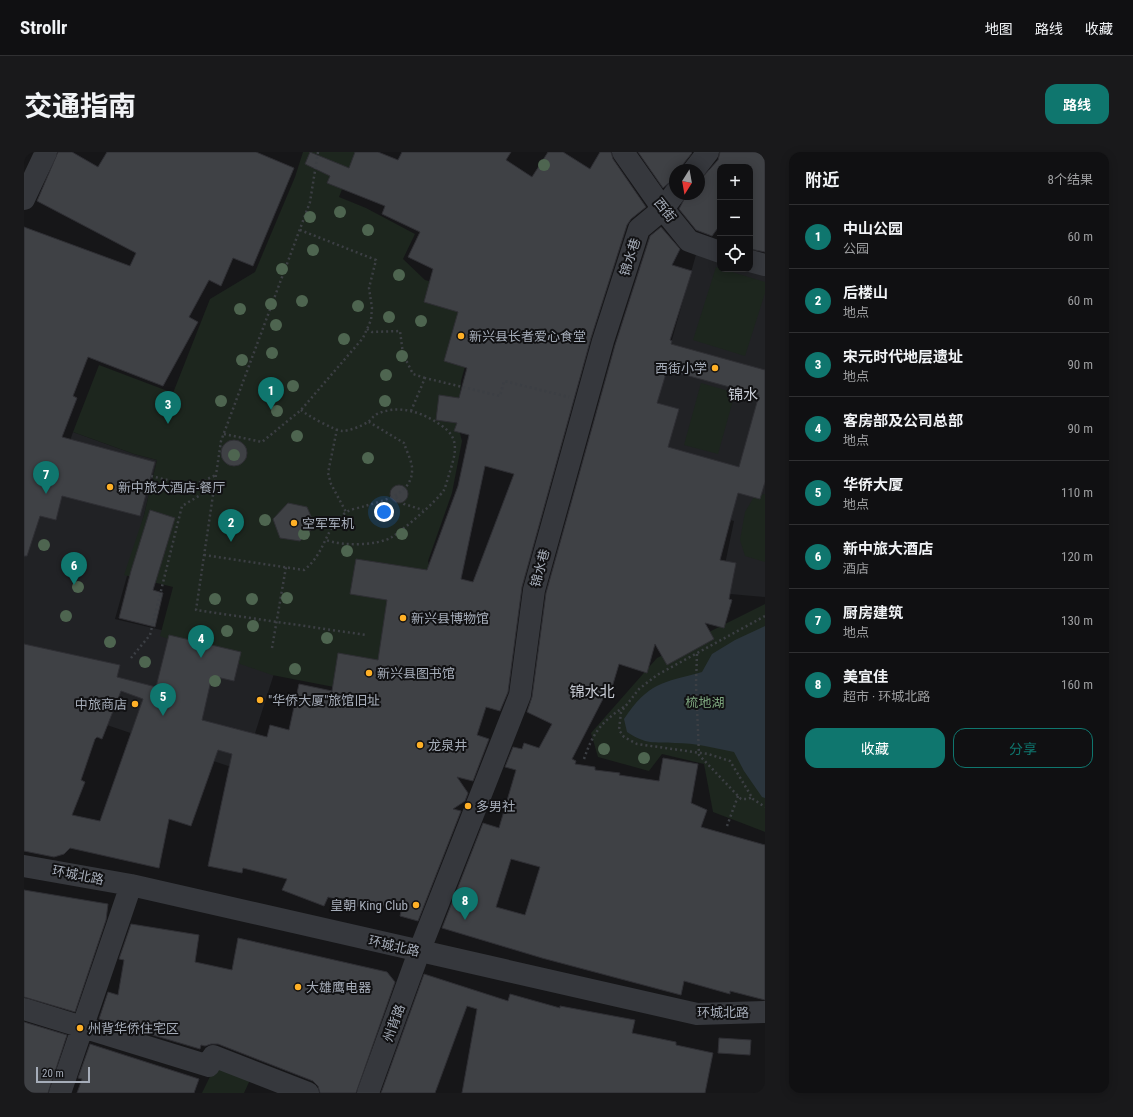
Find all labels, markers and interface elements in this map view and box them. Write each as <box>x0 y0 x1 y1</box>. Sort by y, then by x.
text: Strollr <box>20 16 67 39</box>
text: 地图 <box>985 21 1013 37</box>
text: 路线 <box>1035 21 1063 37</box>
text: 收藏 <box>1085 21 1113 37</box>
button: 路线 <box>1045 84 1109 124</box>
text: 交通指南 <box>24 90 136 123</box>
north arrow <box>669 164 705 200</box>
map controls <box>717 164 753 272</box>
button: + <box>717 164 753 200</box>
text: 附近 <box>805 170 839 190</box>
text: 8个结果 <box>1048 172 1093 187</box>
street label: 西街 <box>651 195 679 225</box>
button: − <box>717 200 753 236</box>
text: 中山公园 <box>843 220 903 238</box>
text: 1 <box>815 229 821 244</box>
text: 60 m <box>1067 229 1093 244</box>
street label: 锦水巷 <box>617 236 643 278</box>
button: locate <box>717 236 753 272</box>
text: 公园 <box>843 241 869 256</box>
text: 后楼山 <box>843 284 888 302</box>
text: 2 <box>815 293 821 308</box>
text: 60 m <box>1067 293 1093 308</box>
text: 地点 <box>843 305 869 320</box>
place label: 新兴县长者爱心食堂 <box>469 329 586 344</box>
marker: 新兴县长者爱心食堂 <box>456 331 466 341</box>
text: 宋元时代地层遗址 <box>843 348 963 366</box>
text: 3 <box>815 357 821 372</box>
text: 90 m <box>1067 357 1093 372</box>
place label: 西街小学 <box>655 361 707 376</box>
marker: 西街小学 <box>710 363 720 373</box>
text: 地点 <box>843 369 869 384</box>
pin: 1 <box>258 377 284 410</box>
district label: 锦水 <box>728 386 758 404</box>
pin: 3 <box>155 391 181 424</box>
text: 客房部及公司总部 <box>843 412 963 430</box>
text: 4 <box>815 421 821 436</box>
text: 90 m <box>1067 421 1093 436</box>
text: 地点 <box>843 433 869 448</box>
pin: 7 <box>33 461 59 494</box>
text: 华侨大厦 <box>843 476 903 494</box>
place label: 新中旅大酒店-餐厅 <box>118 480 225 495</box>
marker: 新中旅大酒店-餐厅 <box>105 482 115 492</box>
text: 5 <box>815 485 821 500</box>
text: 110 m <box>1061 485 1093 500</box>
text: 地点 <box>843 497 869 512</box>
your location <box>374 502 394 522</box>
pin: 2 <box>218 509 244 542</box>
place label: 空军军机 <box>302 516 354 531</box>
marker: 空军军机 <box>289 518 299 528</box>
text: 新中旅大酒店 <box>843 540 933 558</box>
street label: 锦水巷 <box>528 547 552 589</box>
text: 6 <box>815 549 821 564</box>
text: 120 m <box>1061 549 1093 564</box>
pin: 6 <box>61 552 87 585</box>
text: 酒店 <box>843 561 869 576</box>
text: 厨房建筑 <box>843 604 903 622</box>
place label: 新兴县博物馆 <box>411 611 489 626</box>
marker: 新兴县博物馆 <box>398 613 408 623</box>
text: 7 <box>815 613 821 628</box>
text: 130 m <box>1061 613 1093 628</box>
pin: 4 <box>188 625 214 658</box>
text: 地点 <box>843 625 869 640</box>
place label: 新兴县图书馆 <box>377 666 455 681</box>
marker: 新兴县图书馆 <box>364 668 374 678</box>
text: 美宜佳 <box>843 668 888 686</box>
text: 8 <box>815 677 821 692</box>
text: 160 m <box>1061 677 1093 692</box>
pin: 5 <box>150 683 176 716</box>
district label: 锦水北 <box>569 683 615 701</box>
text: 超市 · 环城北路 <box>843 689 930 704</box>
place label: "华侨大厦"旅馆旧址 <box>268 693 380 708</box>
marker: "华侨大厦"旅馆旧址 <box>255 695 265 705</box>
park label: 梳地湖 <box>685 695 725 710</box>
place label: 中旅商店 <box>75 697 127 712</box>
marker: 中旅商店 <box>130 699 140 709</box>
button: 收藏 <box>805 728 945 768</box>
button: 分享 <box>953 728 1093 768</box>
place label: 龙泉井 <box>428 738 467 753</box>
marker: 龙泉井 <box>415 740 425 750</box>
place label: 多男社 <box>476 799 515 814</box>
marker: 多男社 <box>463 801 473 811</box>
street label: 环城北路 <box>51 863 105 887</box>
pin: 8 <box>452 887 478 920</box>
place label: 皇朝 King Club <box>330 898 408 913</box>
marker: 皇朝 King Club <box>411 900 421 910</box>
street label: 环城北路 <box>367 933 421 959</box>
place label: 大雄鹰电器 <box>306 980 371 995</box>
marker: 大雄鹰电器 <box>293 982 303 992</box>
street label: 州背路 <box>380 1002 408 1044</box>
street label: 环城北路 <box>697 1005 749 1020</box>
place label: 州背华侨住宅区 <box>88 1021 179 1036</box>
marker: 州背华侨住宅区 <box>75 1023 85 1033</box>
scale bar <box>36 1065 90 1084</box>
text: 20 m <box>42 1067 64 1080</box>

